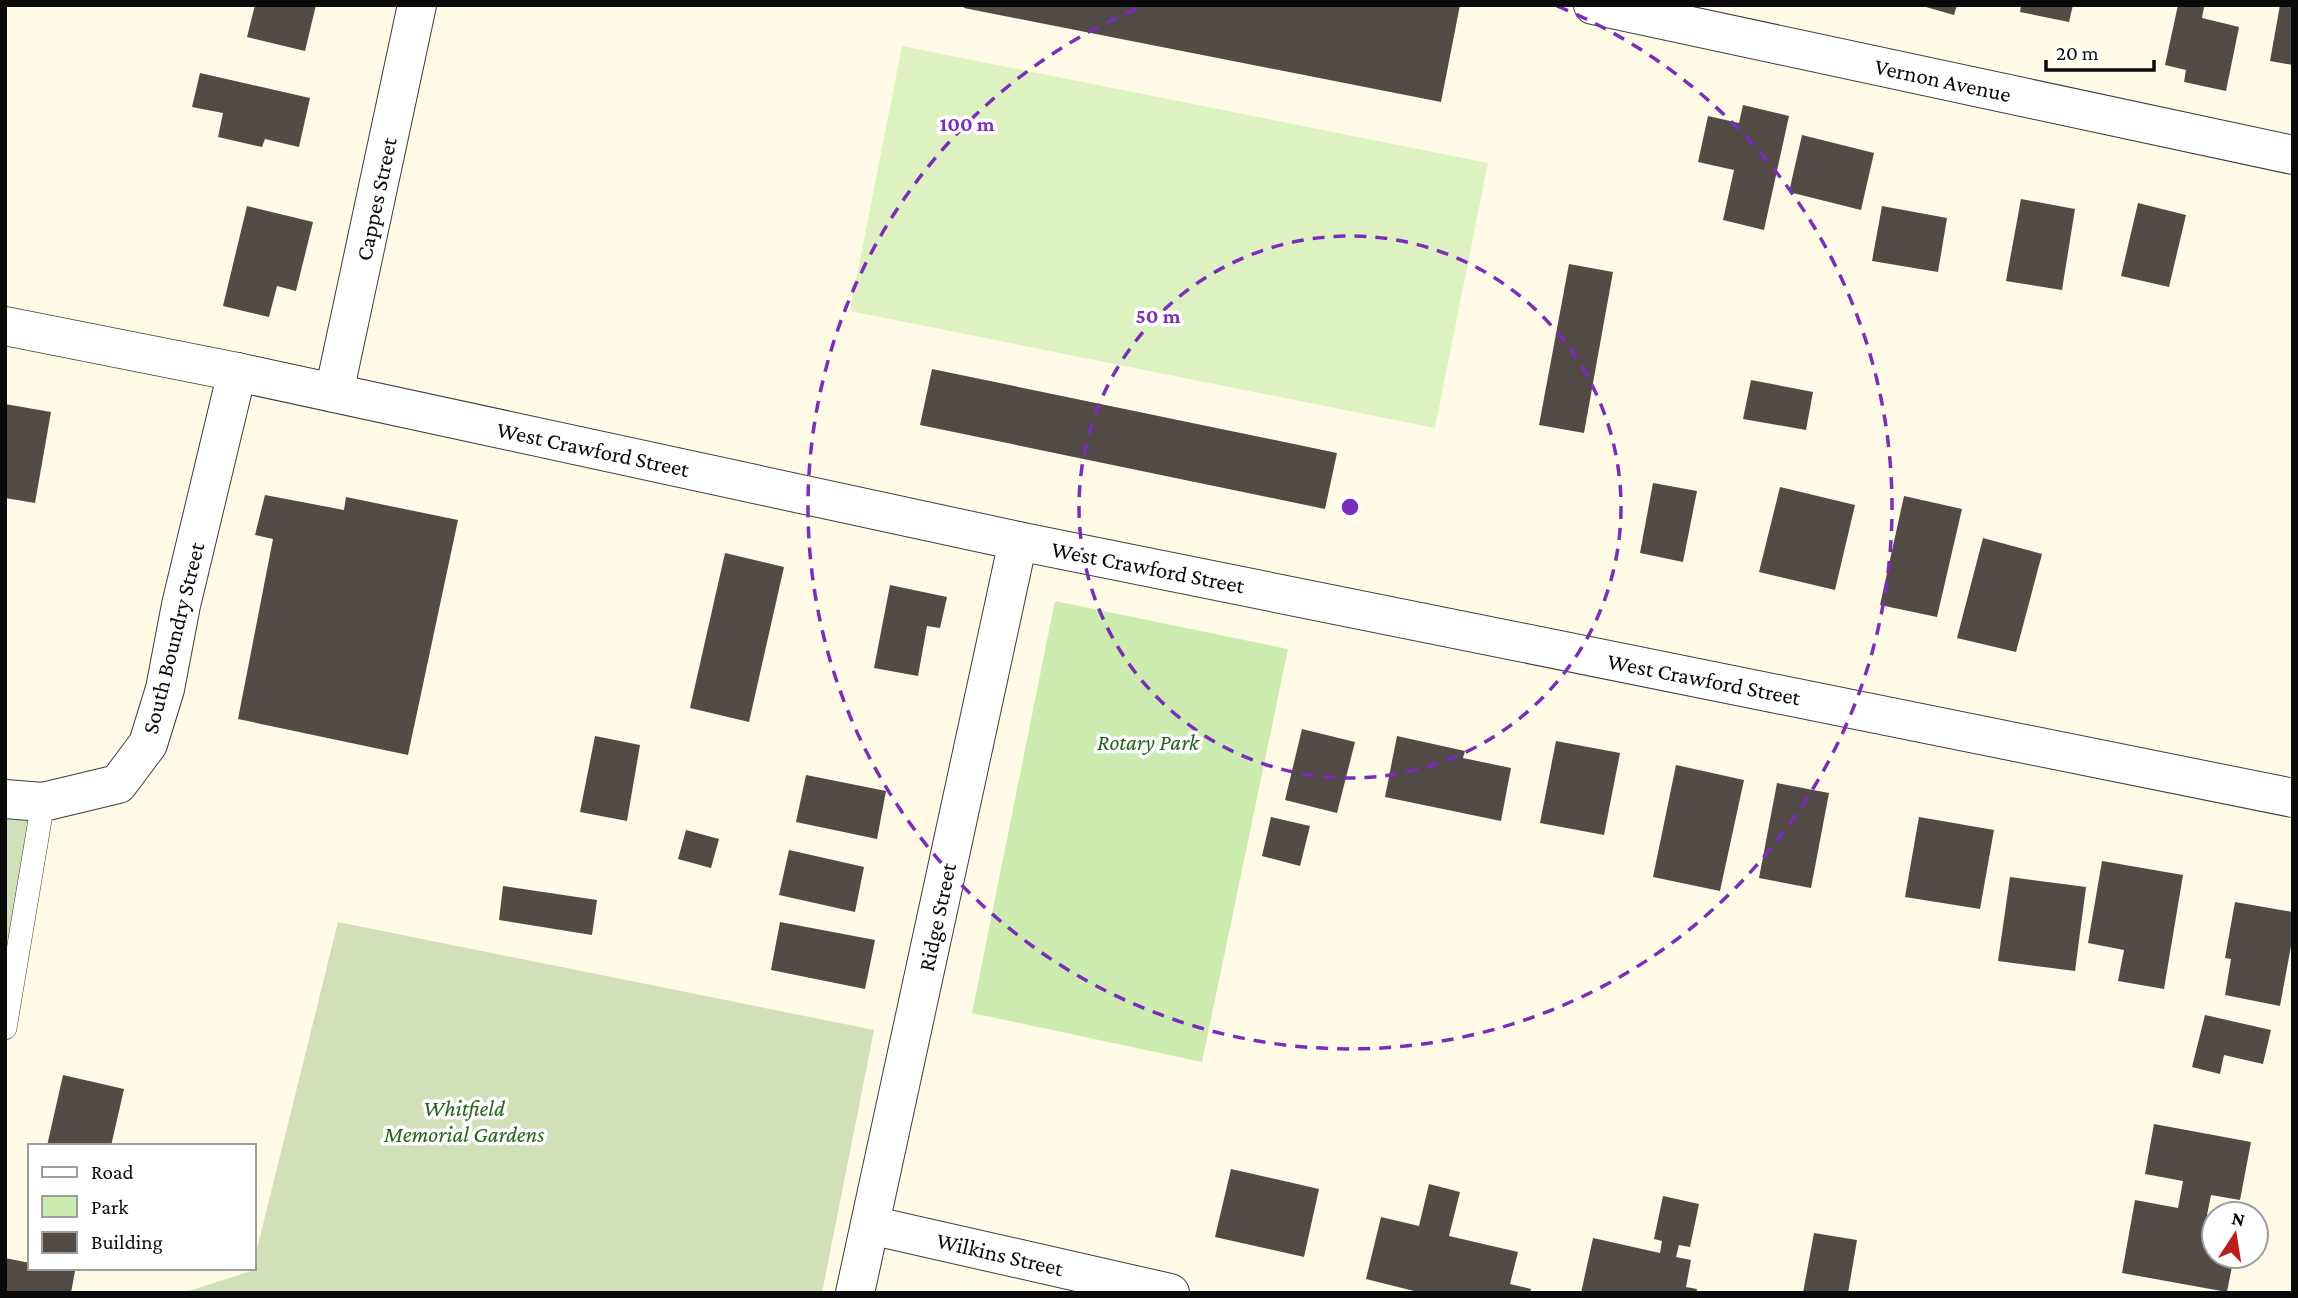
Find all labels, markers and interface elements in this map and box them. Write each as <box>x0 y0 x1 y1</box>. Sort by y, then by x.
scale bar <box>2046 28 2154 72</box>
text: 20 m <box>2056 41 2099 65</box>
street label: Vernon Avenue <box>1873 53 2013 107</box>
text: 100 m <box>939 112 995 136</box>
street label: Cappes Street <box>350 135 402 263</box>
text: 50 m <box>1136 304 1181 328</box>
street label: West Crawford Street <box>494 416 692 482</box>
centre of rings <box>1338 495 1362 519</box>
street label: West Crawford Street <box>1049 536 1247 599</box>
street label: South Boundry Street <box>137 539 209 736</box>
street label: West Crawford Street <box>1605 648 1803 711</box>
park label: Rotary Park <box>1097 729 1200 755</box>
street label: Ridge Street <box>913 860 961 974</box>
park label: Whitfield Memorial Gardens <box>383 1095 545 1147</box>
legend <box>28 1144 256 1270</box>
text: Road <box>91 1160 134 1184</box>
text: Park <box>91 1195 128 1219</box>
north arrow <box>2200 1200 2270 1270</box>
text: N <box>2230 1207 2247 1230</box>
street label: Wilkins Street <box>934 1227 1066 1281</box>
text: Building <box>91 1230 163 1254</box>

